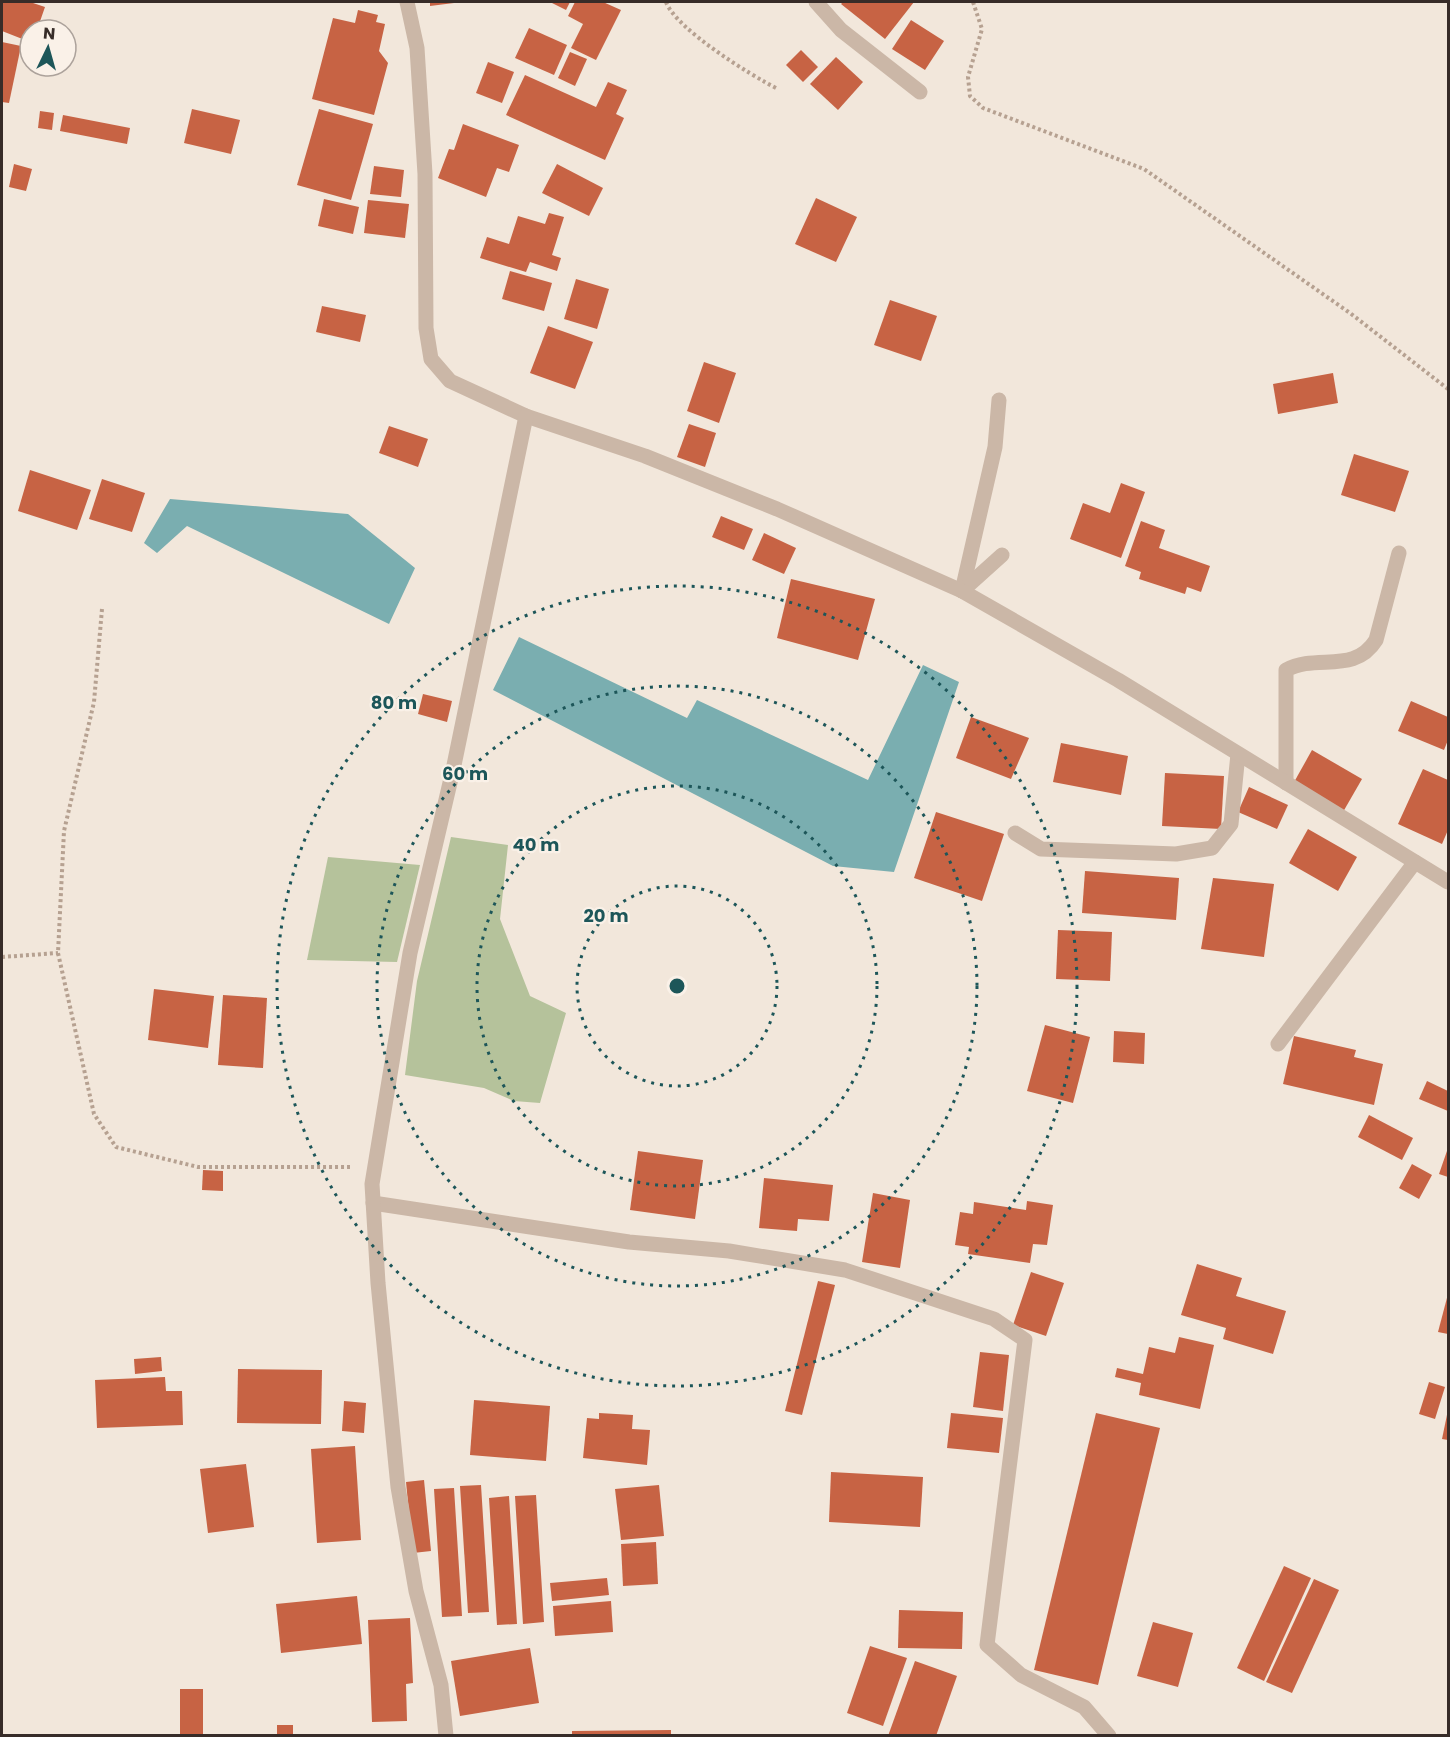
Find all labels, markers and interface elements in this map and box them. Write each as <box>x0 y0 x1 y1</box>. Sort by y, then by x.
north arrow <box>18 18 78 78</box>
text: N <box>42 22 56 46</box>
text: 80 m <box>371 690 417 715</box>
text: 60 m <box>442 761 488 786</box>
text: 40 m <box>513 832 559 857</box>
text: 20 m <box>584 903 628 928</box>
centre of rings <box>667 976 687 996</box>

